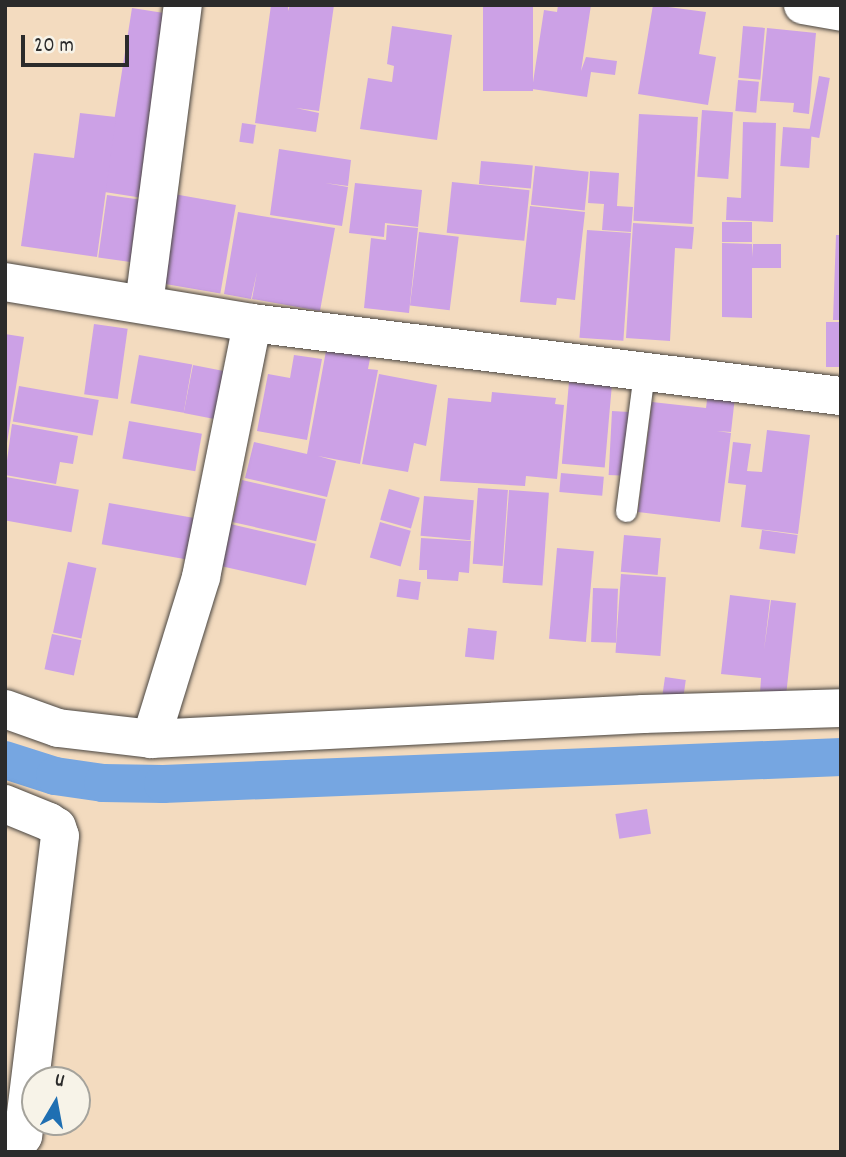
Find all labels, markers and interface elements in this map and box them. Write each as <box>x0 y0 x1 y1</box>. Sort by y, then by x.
scale bar <box>24 21 133 65</box>
text: 20 m <box>34 32 74 62</box>
north arrow <box>21 1066 91 1136</box>
text: U <box>53 1068 66 1096</box>

